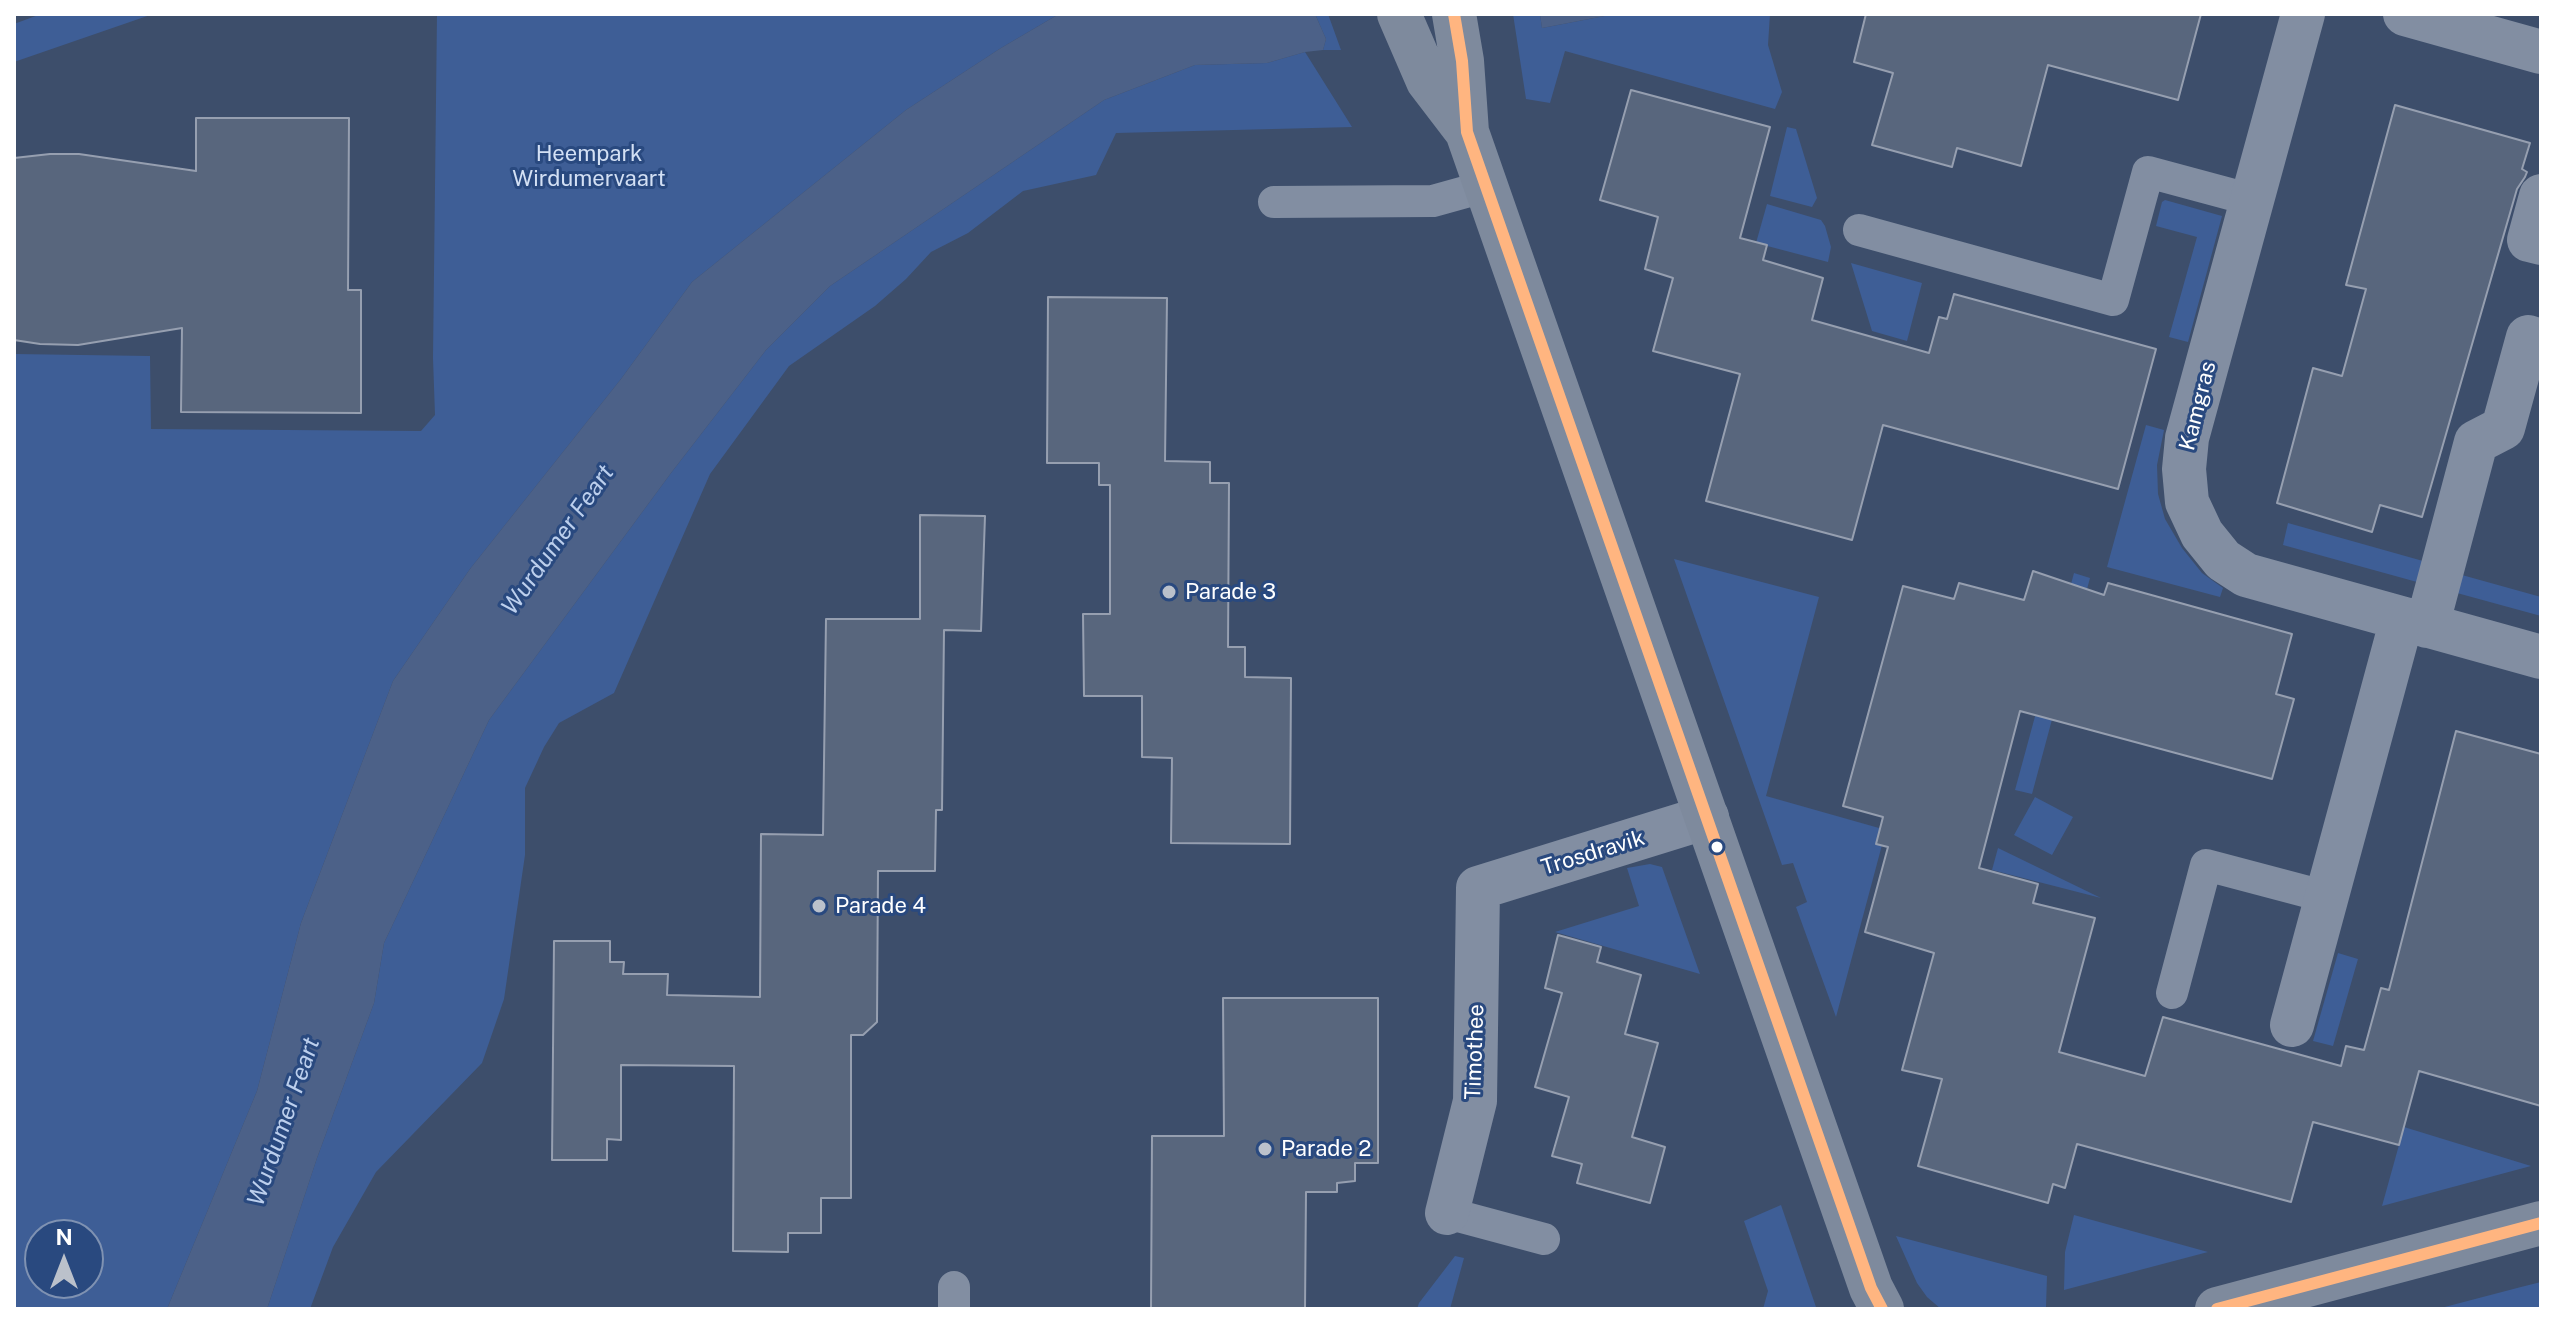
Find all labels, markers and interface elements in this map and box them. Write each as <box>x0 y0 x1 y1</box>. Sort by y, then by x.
park label: Heempark Wirdumervaart <box>512 141 666 192</box>
street label: Kamgras <box>2174 359 2222 453</box>
water label: Wurdumer Feart <box>496 459 620 621</box>
place label: Parade 3 <box>1185 579 1276 605</box>
marker: Parade 3 <box>1160 583 1178 601</box>
street label: Trosdravik <box>1538 825 1648 881</box>
unlabelled marker <box>1709 839 1725 855</box>
place label: Parade 4 <box>835 893 926 919</box>
marker: Parade 4 <box>810 897 828 915</box>
street label: Timothee <box>1460 1004 1490 1100</box>
water label: Wurdumer Feart <box>242 1034 326 1210</box>
place label: Parade 2 <box>1281 1136 1371 1162</box>
marker: Parade 2 <box>1256 1140 1274 1158</box>
north arrow <box>24 1219 104 1299</box>
text: N <box>55 1224 73 1250</box>

